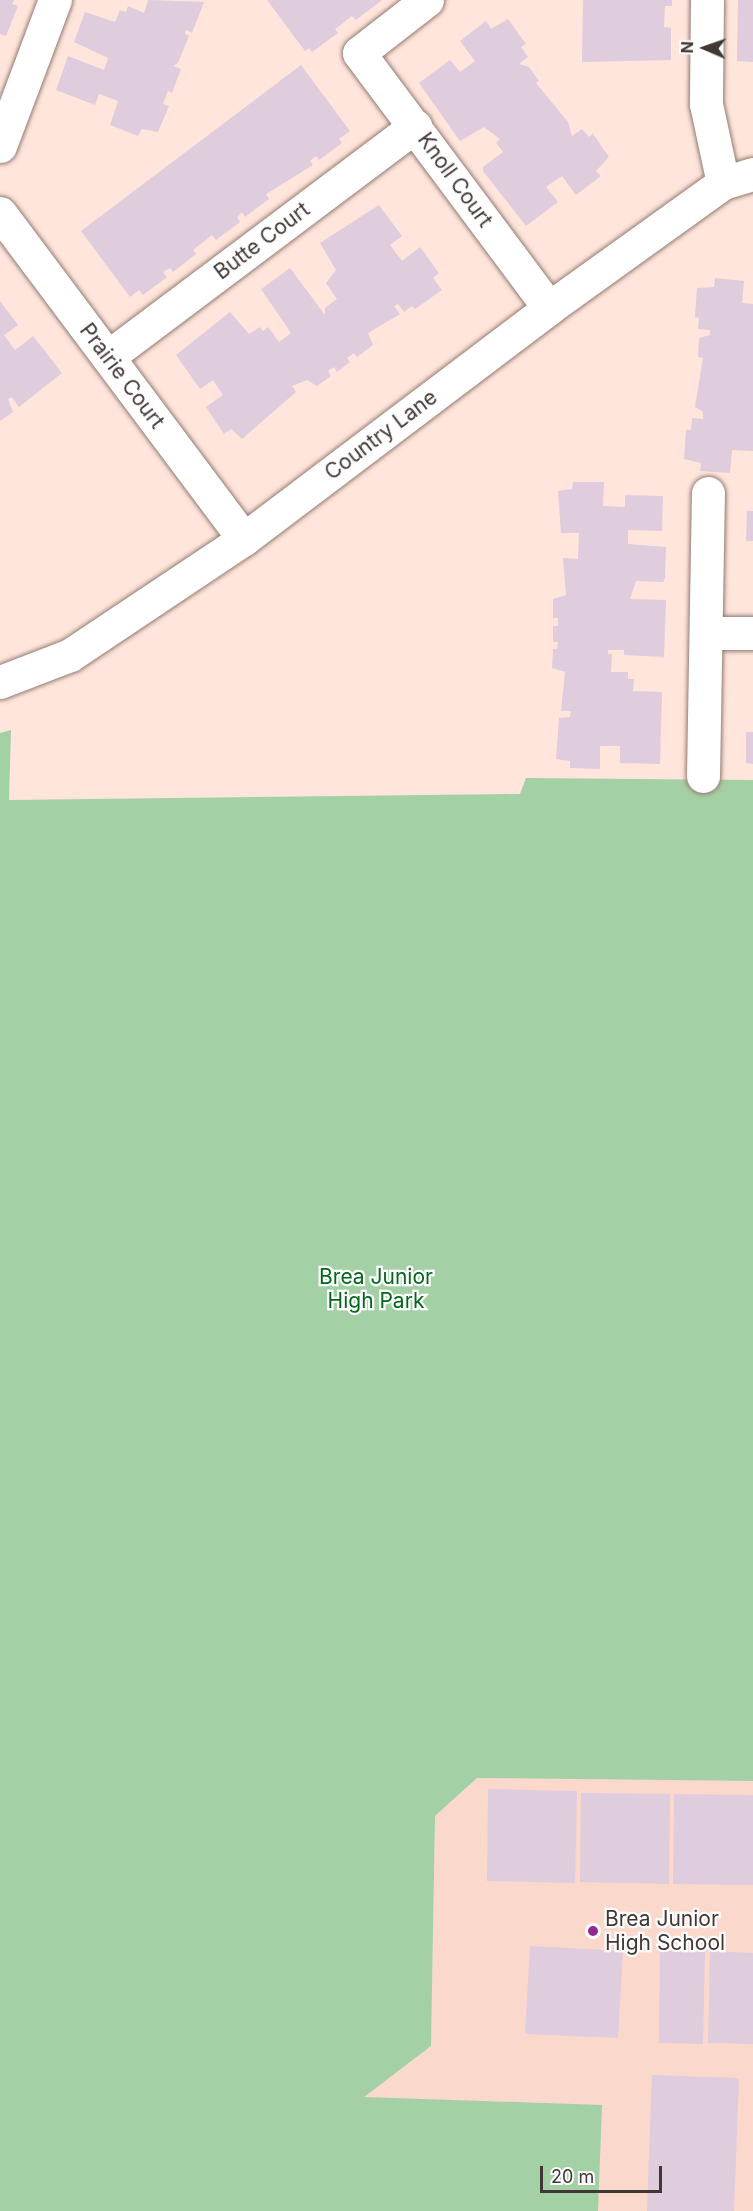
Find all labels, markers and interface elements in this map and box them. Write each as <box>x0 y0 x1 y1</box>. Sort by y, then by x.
north arrow <box>675 18 735 78</box>
text: N <box>677 41 697 54</box>
street label: Knoll Court <box>412 128 498 232</box>
street label: Butte Court <box>209 197 315 285</box>
street label: Prairie Court <box>74 318 170 434</box>
street label: Country Lane <box>320 385 442 485</box>
park label: Brea Junior High Park <box>319 1264 433 1314</box>
place label: Brea Junior High School <box>605 1906 725 1956</box>
marker: Brea Junior High School <box>586 1924 600 1938</box>
scale bar <box>543 2154 664 2192</box>
text: 20 m <box>551 2166 594 2187</box>

